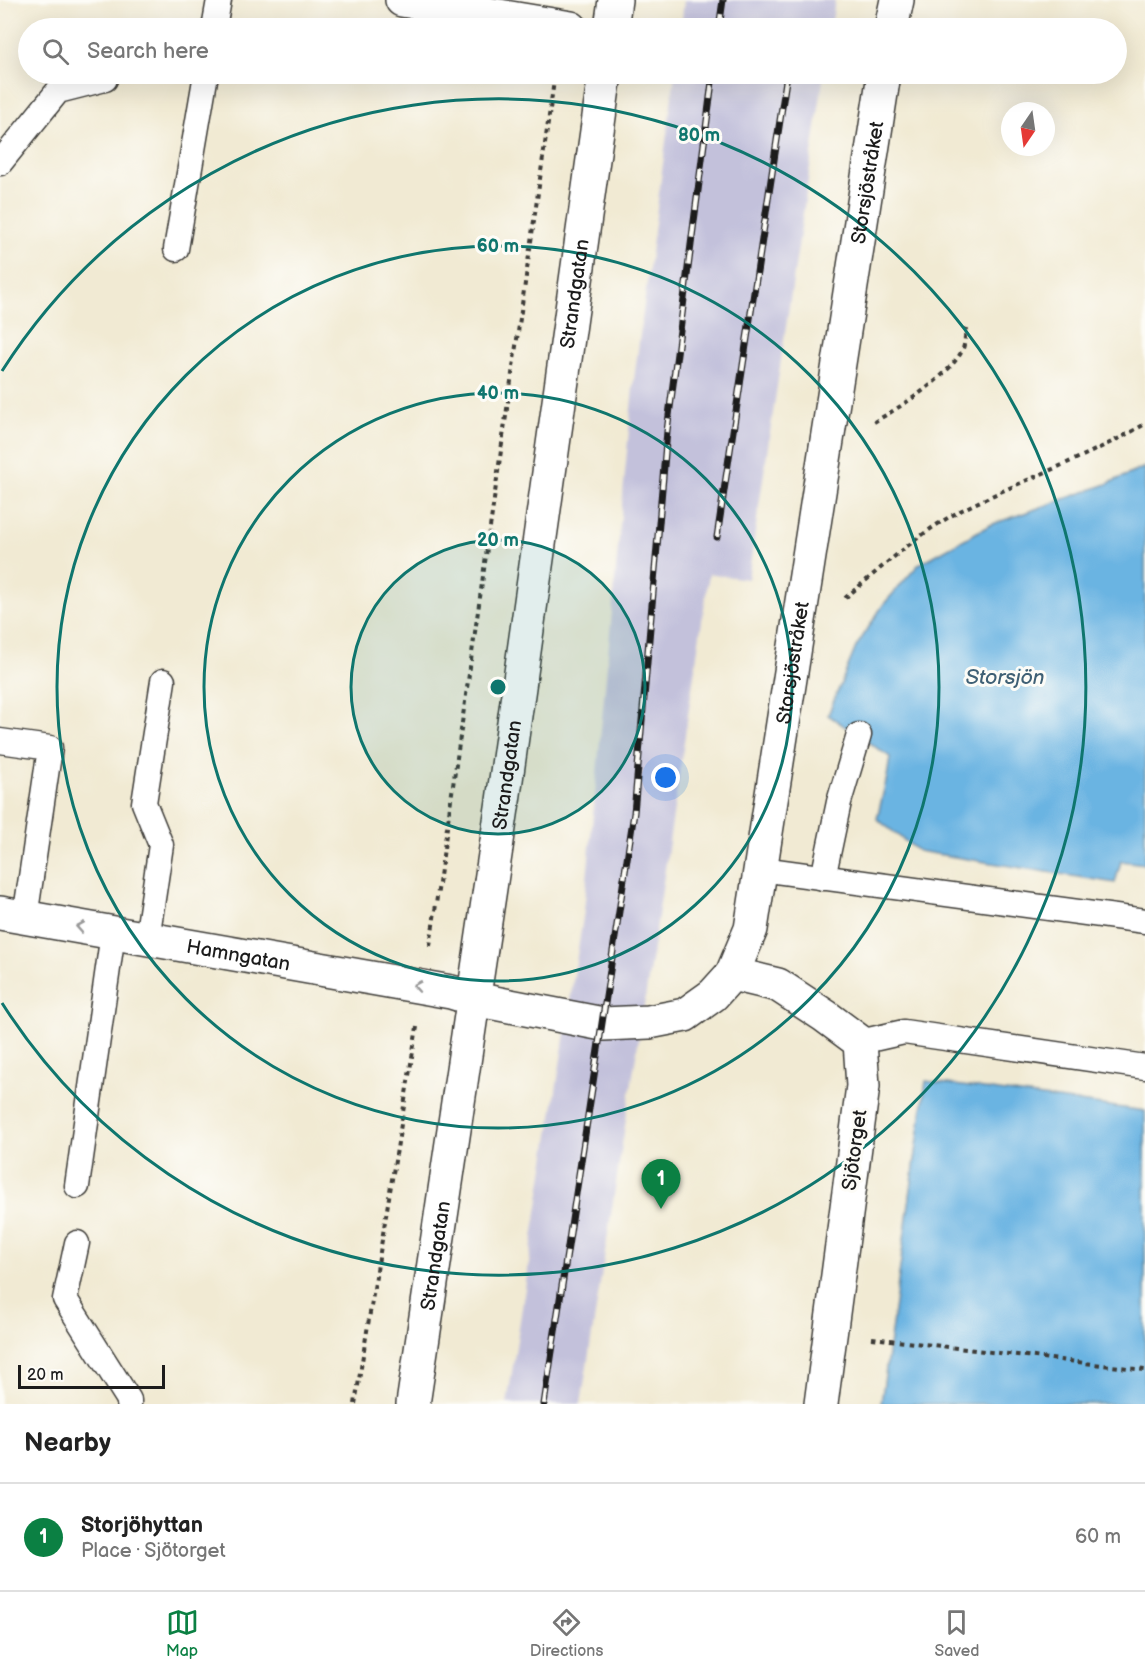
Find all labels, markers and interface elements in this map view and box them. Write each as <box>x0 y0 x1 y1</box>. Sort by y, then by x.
search box <box>18 18 1127 84</box>
icon: search <box>39 35 72 68</box>
text: Search here <box>87 38 209 65</box>
north arrow <box>1001 102 1055 156</box>
street label: Storsjöstråket <box>847 120 889 246</box>
text: 80 m <box>678 125 720 146</box>
text: 60 m <box>477 236 519 257</box>
street label: Strandgatan <box>556 238 595 350</box>
text: 40 m <box>477 383 519 404</box>
text: 20 m <box>477 530 519 551</box>
street label: Storsjöstråket <box>772 600 815 726</box>
water label: Storsjön <box>965 665 1045 690</box>
centre of rings <box>488 677 508 697</box>
street label: Strandgatan <box>488 719 527 831</box>
your location <box>651 763 680 792</box>
one-way arrow <box>75 922 84 934</box>
street label: Hamngatan <box>184 935 292 977</box>
one-way arrow <box>412 980 422 993</box>
street label: Sjötorget <box>837 1108 873 1192</box>
pin: 1 <box>642 1160 680 1209</box>
street label: Strandgatan <box>416 1200 456 1312</box>
scale bar <box>18 1362 165 1390</box>
text: 20 m <box>27 1366 63 1385</box>
text: Nearby <box>24 1428 111 1459</box>
text: Storjöhyttan <box>81 1512 203 1539</box>
text: 1 <box>39 1525 48 1549</box>
text: 60 m <box>1075 1525 1121 1549</box>
text: Place · Sjötorget <box>81 1539 226 1563</box>
tab: Map <box>166 1606 199 1661</box>
tab: Directions <box>530 1606 603 1661</box>
tab: Saved <box>934 1606 979 1661</box>

